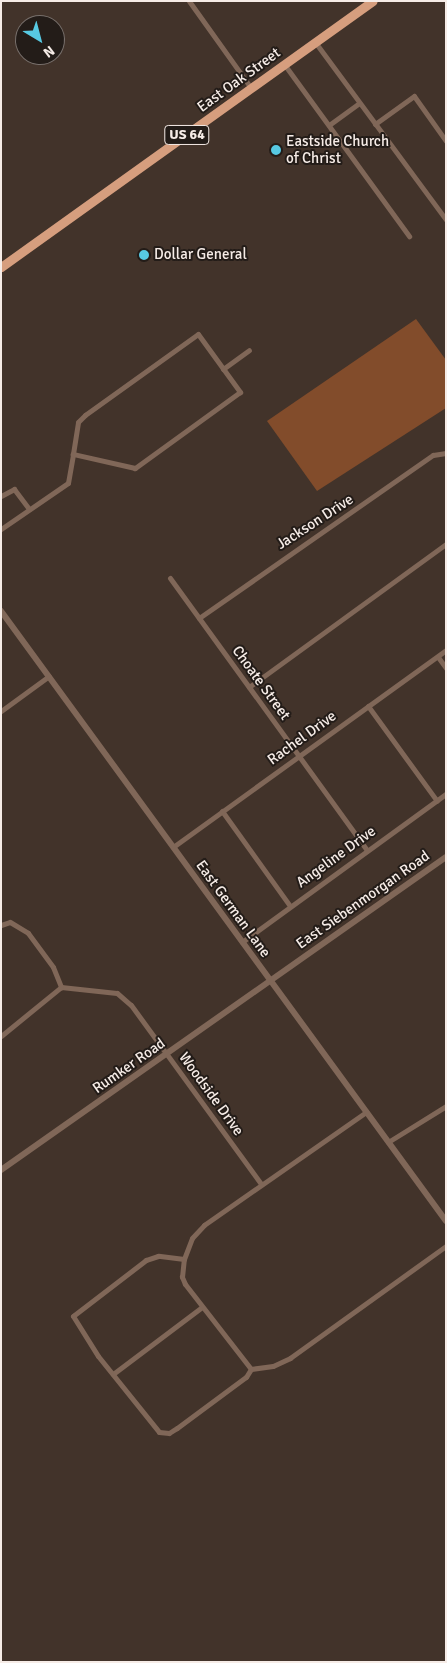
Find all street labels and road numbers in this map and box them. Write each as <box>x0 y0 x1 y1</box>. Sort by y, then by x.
street label: East Oak Street <box>194 44 284 116</box>
road number: US 64 <box>163 124 211 146</box>
street label: Jackson Drive <box>273 491 357 553</box>
street label: Choate Street <box>228 642 294 724</box>
street label: Rachel Drive <box>264 707 340 769</box>
street label: Angeline Drive <box>293 822 379 892</box>
street label: East Siebenmorgan Road <box>293 847 433 953</box>
street label: East German Lane <box>192 857 274 961</box>
street label: Rumker Road <box>89 1034 169 1098</box>
street label: Woodside Drive <box>175 1049 247 1139</box>

